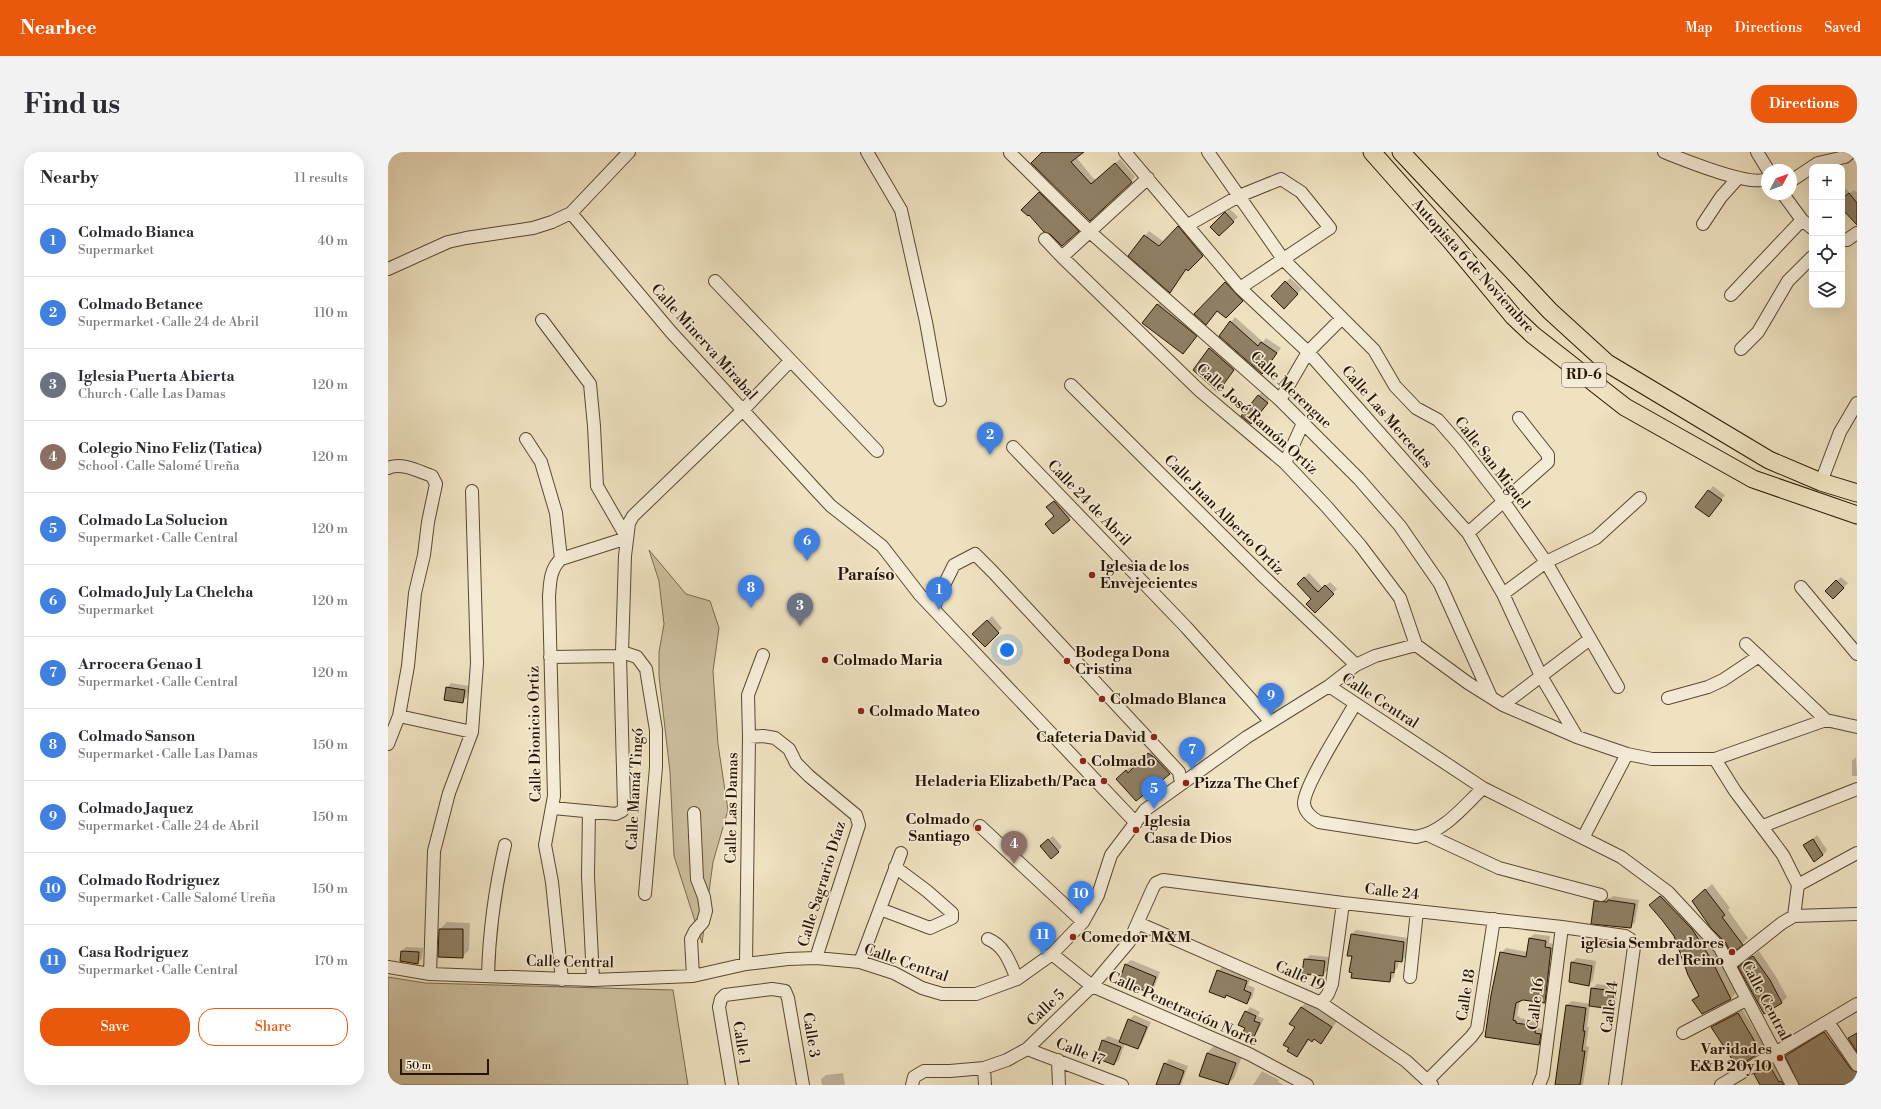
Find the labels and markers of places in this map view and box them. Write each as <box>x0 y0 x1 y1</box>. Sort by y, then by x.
pin: 2 <box>977 422 1003 455</box>
pin: 6 <box>794 528 820 561</box>
place label: Iglesia de los Envejecientes <box>1100 557 1198 593</box>
marker: Iglesia de los Envejecientes <box>1087 570 1097 580</box>
pin: 8 <box>738 575 764 608</box>
pin: 1 <box>926 577 952 610</box>
pin: 3 <box>787 593 813 626</box>
place label: Bodega Dona Cristina <box>1075 643 1171 679</box>
place label: Colmado Maria <box>833 651 944 670</box>
marker: Colmado Maria <box>820 655 830 665</box>
marker: Bodega Dona Cristina <box>1062 656 1072 666</box>
pin: 9 <box>1258 683 1284 716</box>
place label: Colmado Blanca <box>1110 690 1227 709</box>
marker: Colmado Blanca <box>1097 694 1107 704</box>
place label: Colmado Mateo <box>869 702 980 721</box>
marker: Colmado Mateo <box>856 706 866 716</box>
place label: Cafeteria David <box>1036 728 1147 747</box>
marker: Cafeteria David <box>1149 732 1159 742</box>
pin: 7 <box>1179 737 1205 770</box>
place label: Colmado <box>1091 752 1156 771</box>
marker: Colmado <box>1078 756 1088 766</box>
place label: Heladeria Elizabeth/ Paca <box>915 772 1097 791</box>
place label: Pizza The Chef <box>1194 774 1299 793</box>
marker: Heladeria Elizabeth/ Paca <box>1099 776 1109 786</box>
pin: 5 <box>1141 776 1167 809</box>
marker: Pizza The Chef <box>1181 778 1191 788</box>
place label: Colmado Santiago <box>905 810 970 846</box>
place label: Iglesia Casa de Dios <box>1144 812 1232 848</box>
marker: Colmado Santiago <box>973 823 983 833</box>
marker: Iglesia Casa de Dios <box>1131 825 1141 835</box>
pin: 4 <box>1001 831 1027 864</box>
pin: 10 <box>1068 881 1094 914</box>
pin: 11 <box>1030 922 1056 955</box>
place label: Comedor M&M <box>1081 928 1191 947</box>
marker: Comedor M&M <box>1068 932 1078 942</box>
place label: iglesia Sembradores del Reino <box>1580 934 1724 970</box>
marker: iglesia Sembradores del Reino <box>1727 947 1737 957</box>
place label: Varidades E&B 20y10 <box>1690 1040 1772 1076</box>
marker: Varidades E&B 20y10 <box>1775 1053 1785 1063</box>

